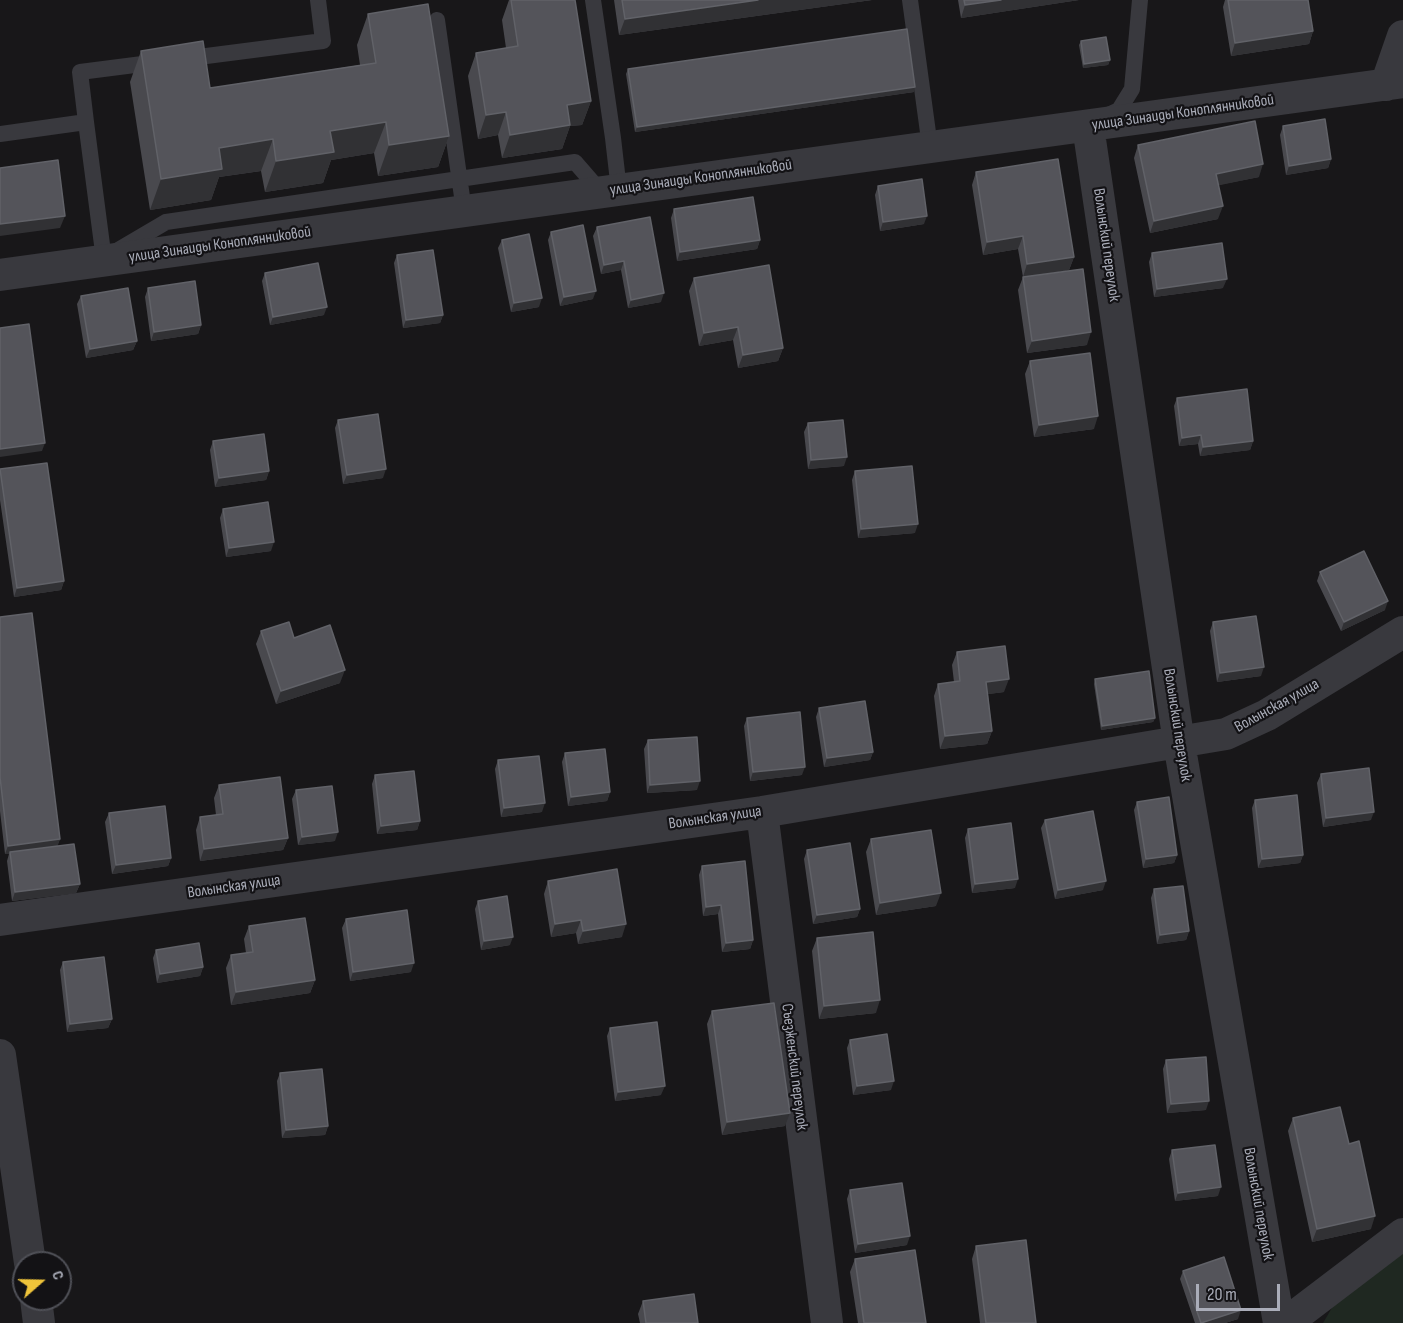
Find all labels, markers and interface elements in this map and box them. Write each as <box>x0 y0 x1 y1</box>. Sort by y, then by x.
street label: улица Зинаиды Коноплянниковой <box>1091 91 1275 135</box>
street label: улица Зинаиды Коноплянниковой <box>609 156 793 200</box>
street label: Волынский переулок <box>1089 187 1123 303</box>
street label: улица Зинаиды Коноплянниковой <box>128 223 312 267</box>
street label: Волынский переулок <box>1159 667 1195 783</box>
street label: Волынская улица <box>1231 675 1323 737</box>
street label: Волынская улица <box>667 802 763 834</box>
street label: Волынская улица <box>186 871 282 903</box>
street label: Съезженский переулок <box>777 1003 811 1131</box>
street label: Волынский переулок <box>1239 1146 1277 1262</box>
north arrow <box>12 1251 72 1311</box>
text: С <box>47 1268 68 1282</box>
scale bar <box>1199 1272 1283 1310</box>
text: 20 m <box>1207 1284 1237 1305</box>

